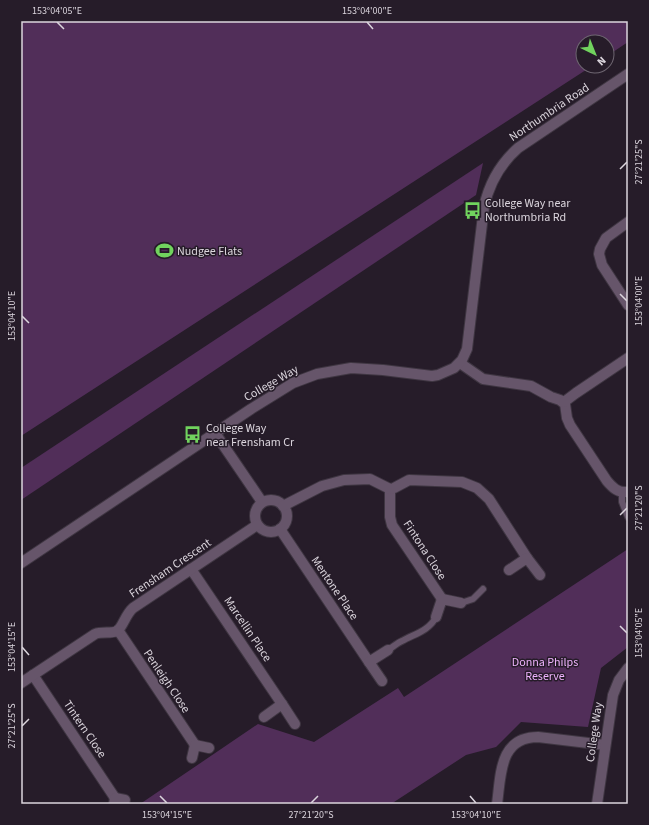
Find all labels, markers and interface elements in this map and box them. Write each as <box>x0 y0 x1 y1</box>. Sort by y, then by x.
text: 153°04'05"E <box>32 4 82 18</box>
text: 153°04'00"E <box>342 4 392 18</box>
north arrow <box>575 34 615 74</box>
text: N <box>594 53 609 69</box>
street label: Northumbria Road <box>506 79 593 146</box>
text: 27°21'25"S <box>632 139 646 185</box>
place label: College Way near Northumbria Rd <box>485 195 571 226</box>
bus stop icon: College Way near Northumbria Rd <box>462 200 482 220</box>
sports icon: Nudgee Flats <box>154 241 174 261</box>
place label: Nudgee Flats <box>177 243 242 260</box>
text: 153°04'00"E <box>632 276 646 326</box>
text: 153°04'10"E <box>5 291 19 341</box>
street label: College Way <box>241 361 302 406</box>
place label: College Way near Frensham Cr <box>206 420 295 451</box>
bus stop icon: College Way near Frensham Cr <box>183 425 203 445</box>
text: 27°21'20"S <box>632 485 646 531</box>
street label: Fintona Close <box>399 517 450 584</box>
street label: Frensham Crescent <box>126 535 215 602</box>
street label: Mentone Place <box>307 553 362 624</box>
street label: Marcellin Place <box>220 593 276 665</box>
text: 153°04'05"E <box>632 608 646 658</box>
text: 153°04'15"E <box>5 622 19 672</box>
street label: Penleigh Close <box>139 646 194 716</box>
park label: Donna Philps Reserve <box>512 654 578 685</box>
street label: Tintern Close <box>59 697 110 762</box>
street label: College Way <box>582 701 607 763</box>
text: 27°21'25"S <box>5 703 19 749</box>
text: 153°04'15"E <box>142 808 192 822</box>
text: 27°21'20"S <box>288 808 334 822</box>
text: 153°04'10"E <box>451 808 501 822</box>

